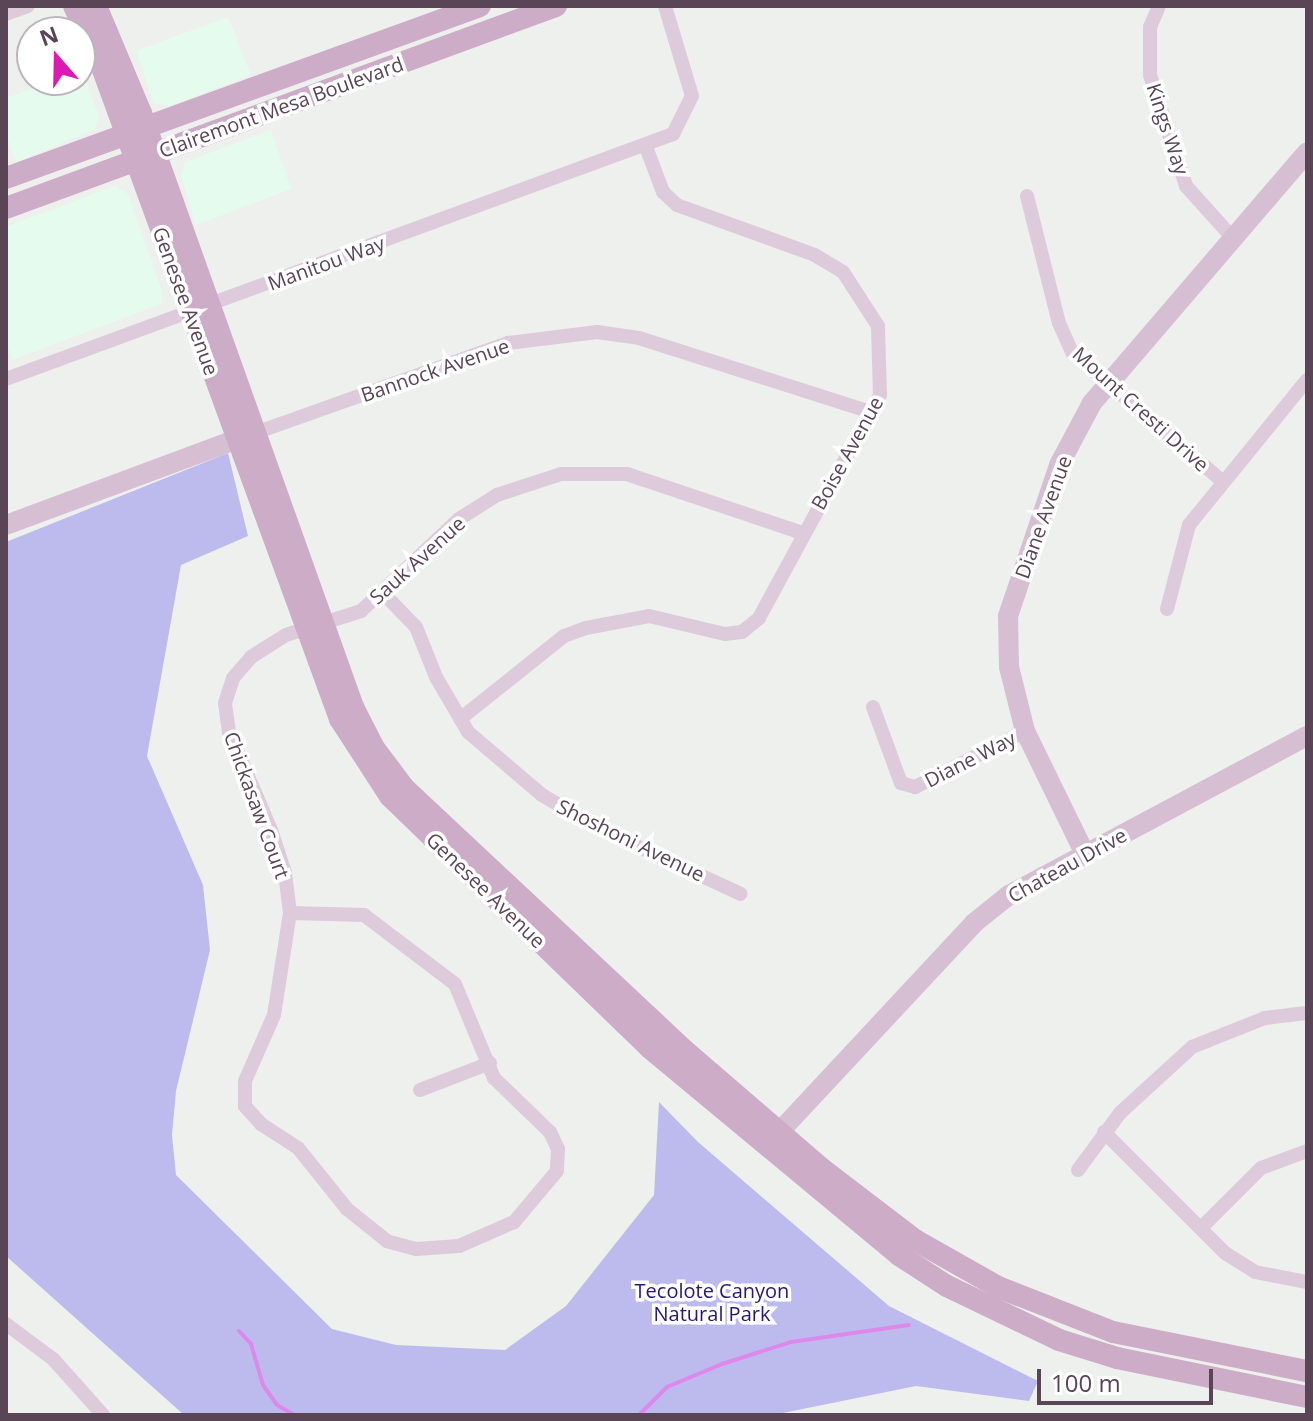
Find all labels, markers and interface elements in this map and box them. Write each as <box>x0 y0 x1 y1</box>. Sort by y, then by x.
north arrow <box>16 16 96 96</box>
text: N <box>35 18 62 52</box>
street label: Clairemont Mesa Boulevard <box>155 52 407 162</box>
street label: Kings Way <box>1142 80 1194 178</box>
street label: Genesee Avenue <box>148 224 224 378</box>
street label: Manitou Way <box>264 231 388 295</box>
street label: Bannock Avenue <box>358 333 512 407</box>
street label: Mount Cresti Drive <box>1068 342 1214 476</box>
street label: Boise Avenue <box>806 392 888 514</box>
street label: Diane Avenue <box>1010 452 1076 582</box>
street label: Sauk Avenue <box>365 511 469 609</box>
street label: Diane Way <box>920 726 1020 792</box>
street label: Chickasaw Court <box>219 728 295 882</box>
street label: Shoshoni Avenue <box>553 794 709 886</box>
street label: Chateau Drive <box>1004 823 1130 907</box>
street label: Genesee Avenue <box>422 827 550 953</box>
park label: Tecolote Canyon Natural Park <box>635 1279 789 1326</box>
scale bar <box>1041 1353 1217 1403</box>
text: 100 m <box>1051 1366 1121 1399</box>

